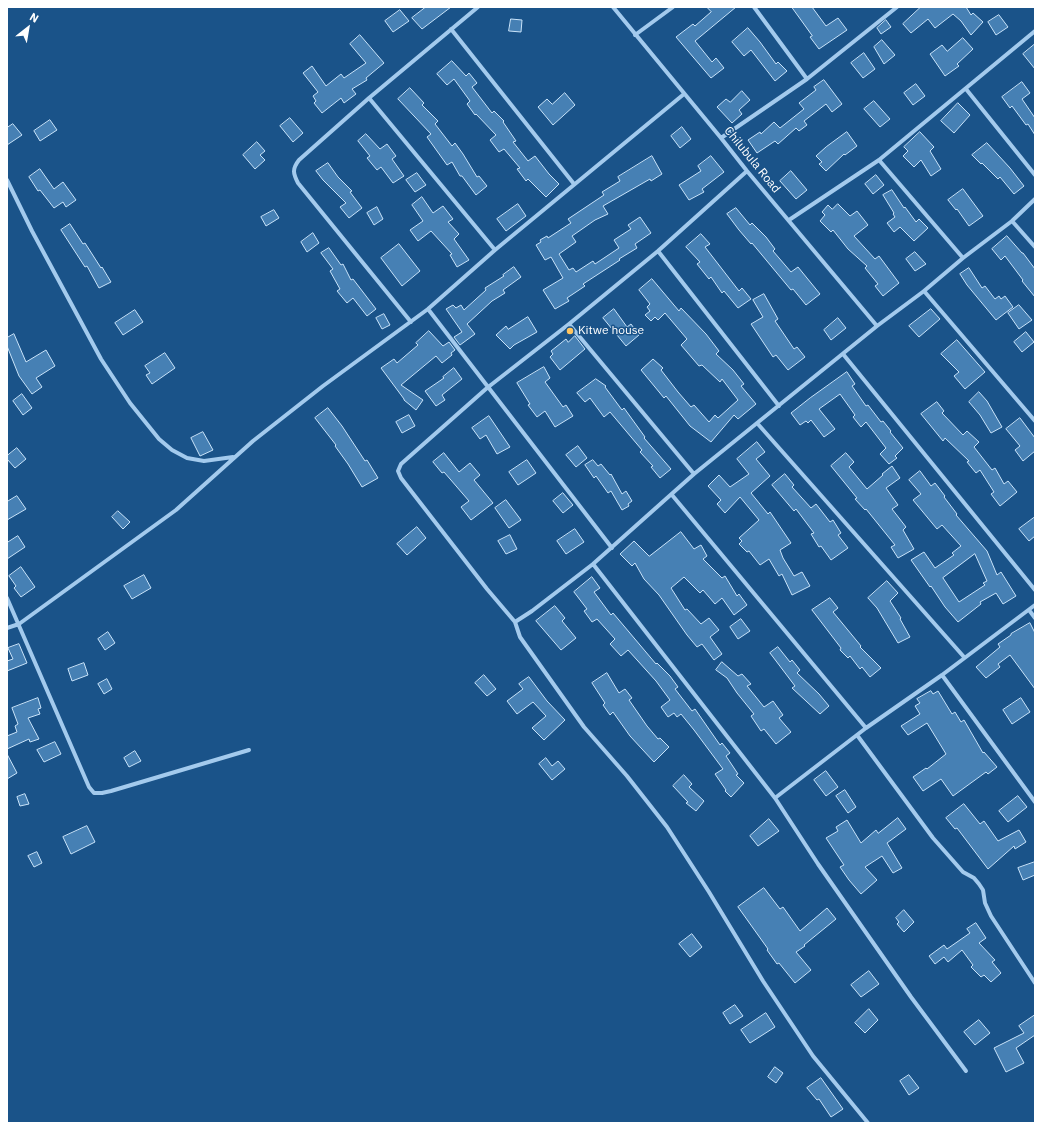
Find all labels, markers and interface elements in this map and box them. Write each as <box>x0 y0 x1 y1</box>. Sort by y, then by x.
north arrow <box>8 8 48 48</box>
text: N <box>27 10 41 26</box>
street label: Chilubula Road <box>721 124 783 196</box>
place label: Kitwe house <box>578 324 644 338</box>
marker: Kitwe house <box>565 326 575 336</box>

